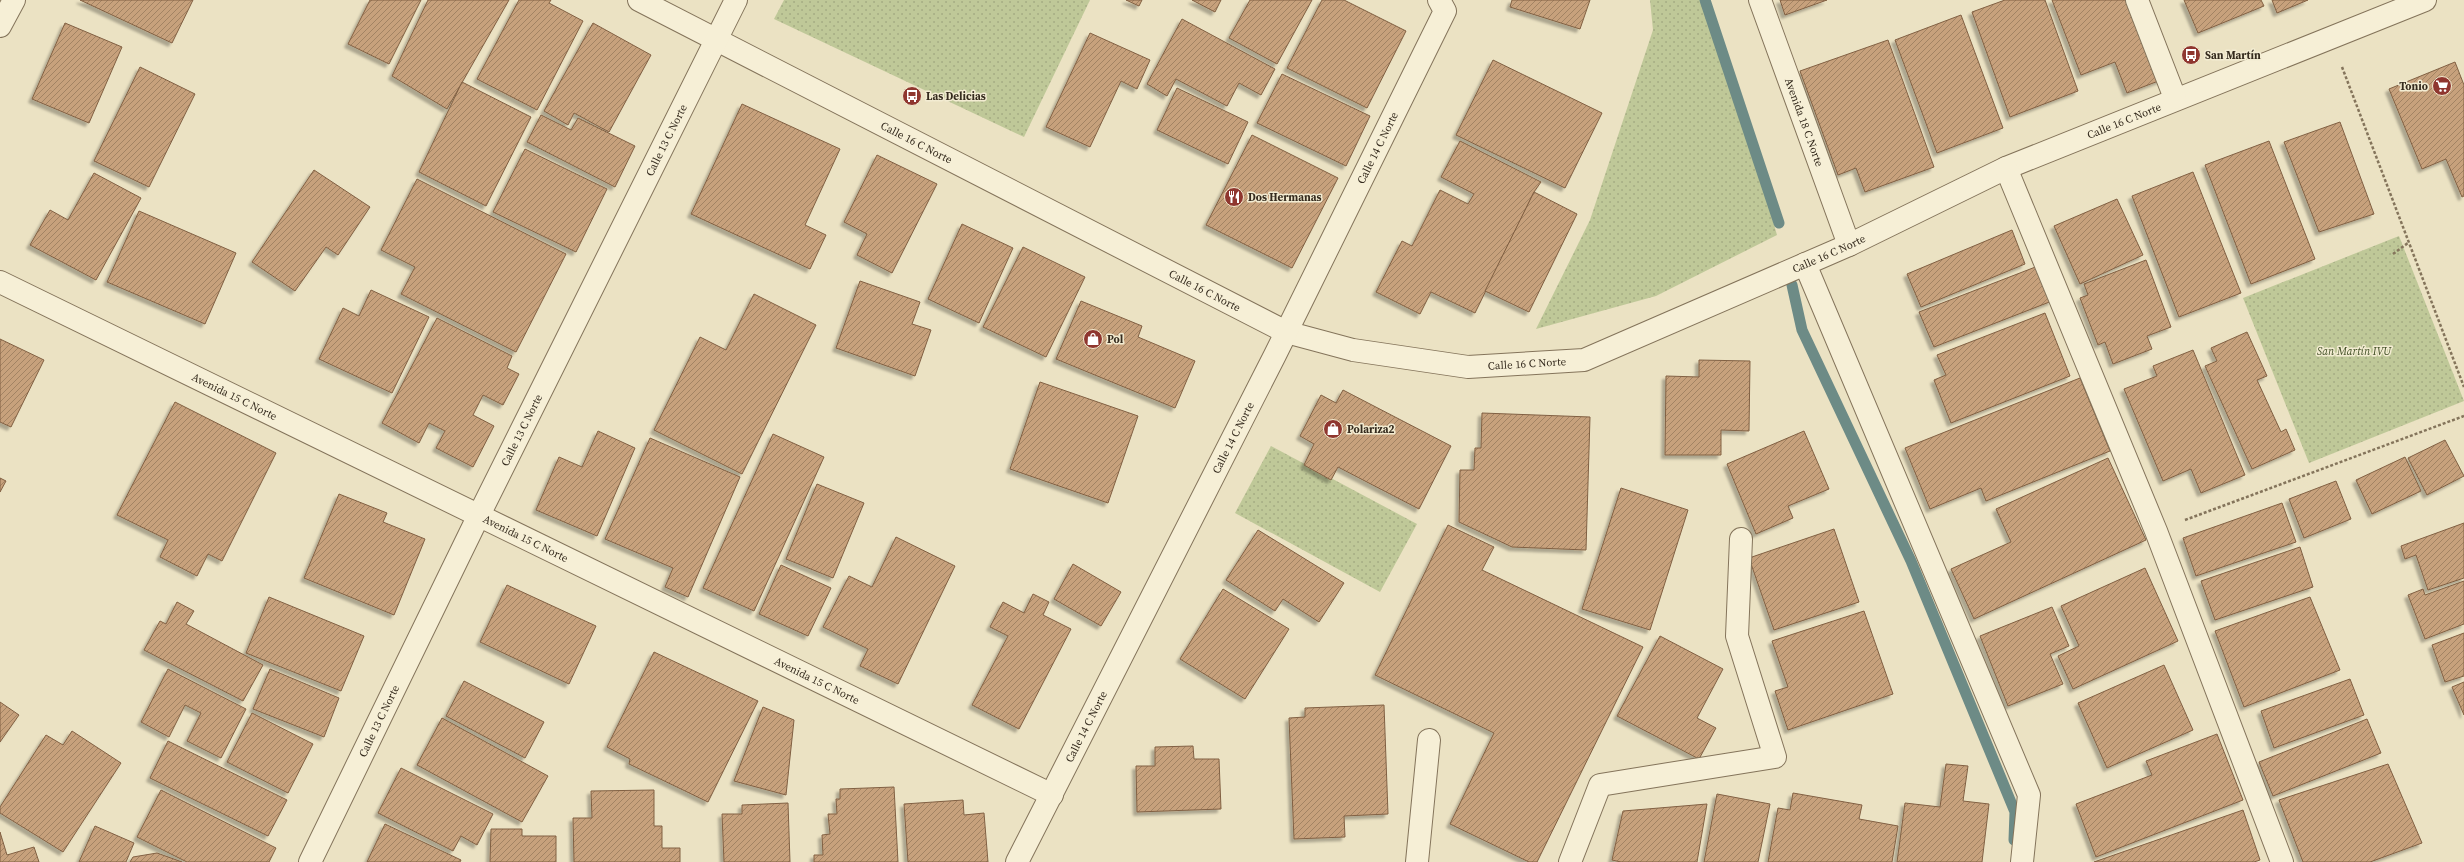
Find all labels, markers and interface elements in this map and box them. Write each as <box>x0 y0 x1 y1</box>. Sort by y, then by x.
bus stop icon: San Martín <box>2180 44 2202 66</box>
place label: San Martín <box>2205 48 2261 63</box>
supermarket icon: Tonio <box>2431 75 2453 97</box>
street label: Avenida 18 C Norte <box>1781 76 1827 169</box>
place label: Tonio <box>2399 79 2428 94</box>
bus stop icon: Las Delicias <box>901 85 923 107</box>
place label: Las Delicias <box>926 89 986 104</box>
street label: Calle 16 C Norte <box>2085 99 2164 142</box>
street label: Calle 13 C Norte <box>642 101 691 179</box>
street label: Calle 14 C Norte <box>1353 109 1402 186</box>
street label: Calle 16 C Norte <box>878 118 955 167</box>
restaurant icon: Dos Hermanas <box>1223 186 1245 208</box>
place label: Dos Hermanas <box>1248 190 1322 205</box>
street label: Calle 16 C Norte <box>1790 230 1868 276</box>
street label: Calle 16 C Norte <box>1166 266 1244 315</box>
shop icon: Pol <box>1082 328 1104 350</box>
place label: Pol <box>1107 332 1124 347</box>
park label: San Martín IVU <box>2317 344 2392 359</box>
street label: Calle 16 C Norte <box>1487 354 1567 373</box>
street label: Avenida 15 C Norte <box>189 369 280 424</box>
street label: Calle 13 C Norte <box>497 391 546 468</box>
street label: Calle 14 C Norte <box>1208 399 1258 476</box>
shop icon: Polariza2 <box>1322 418 1344 440</box>
place label: Polariza2 <box>1347 422 1394 437</box>
street label: Avenida 15 C Norte <box>481 511 571 566</box>
street label: Avenida 15 C Norte <box>772 653 862 708</box>
street label: Calle 13 C Norte <box>355 682 403 759</box>
street label: Calle 14 C Norte <box>1061 688 1111 765</box>

